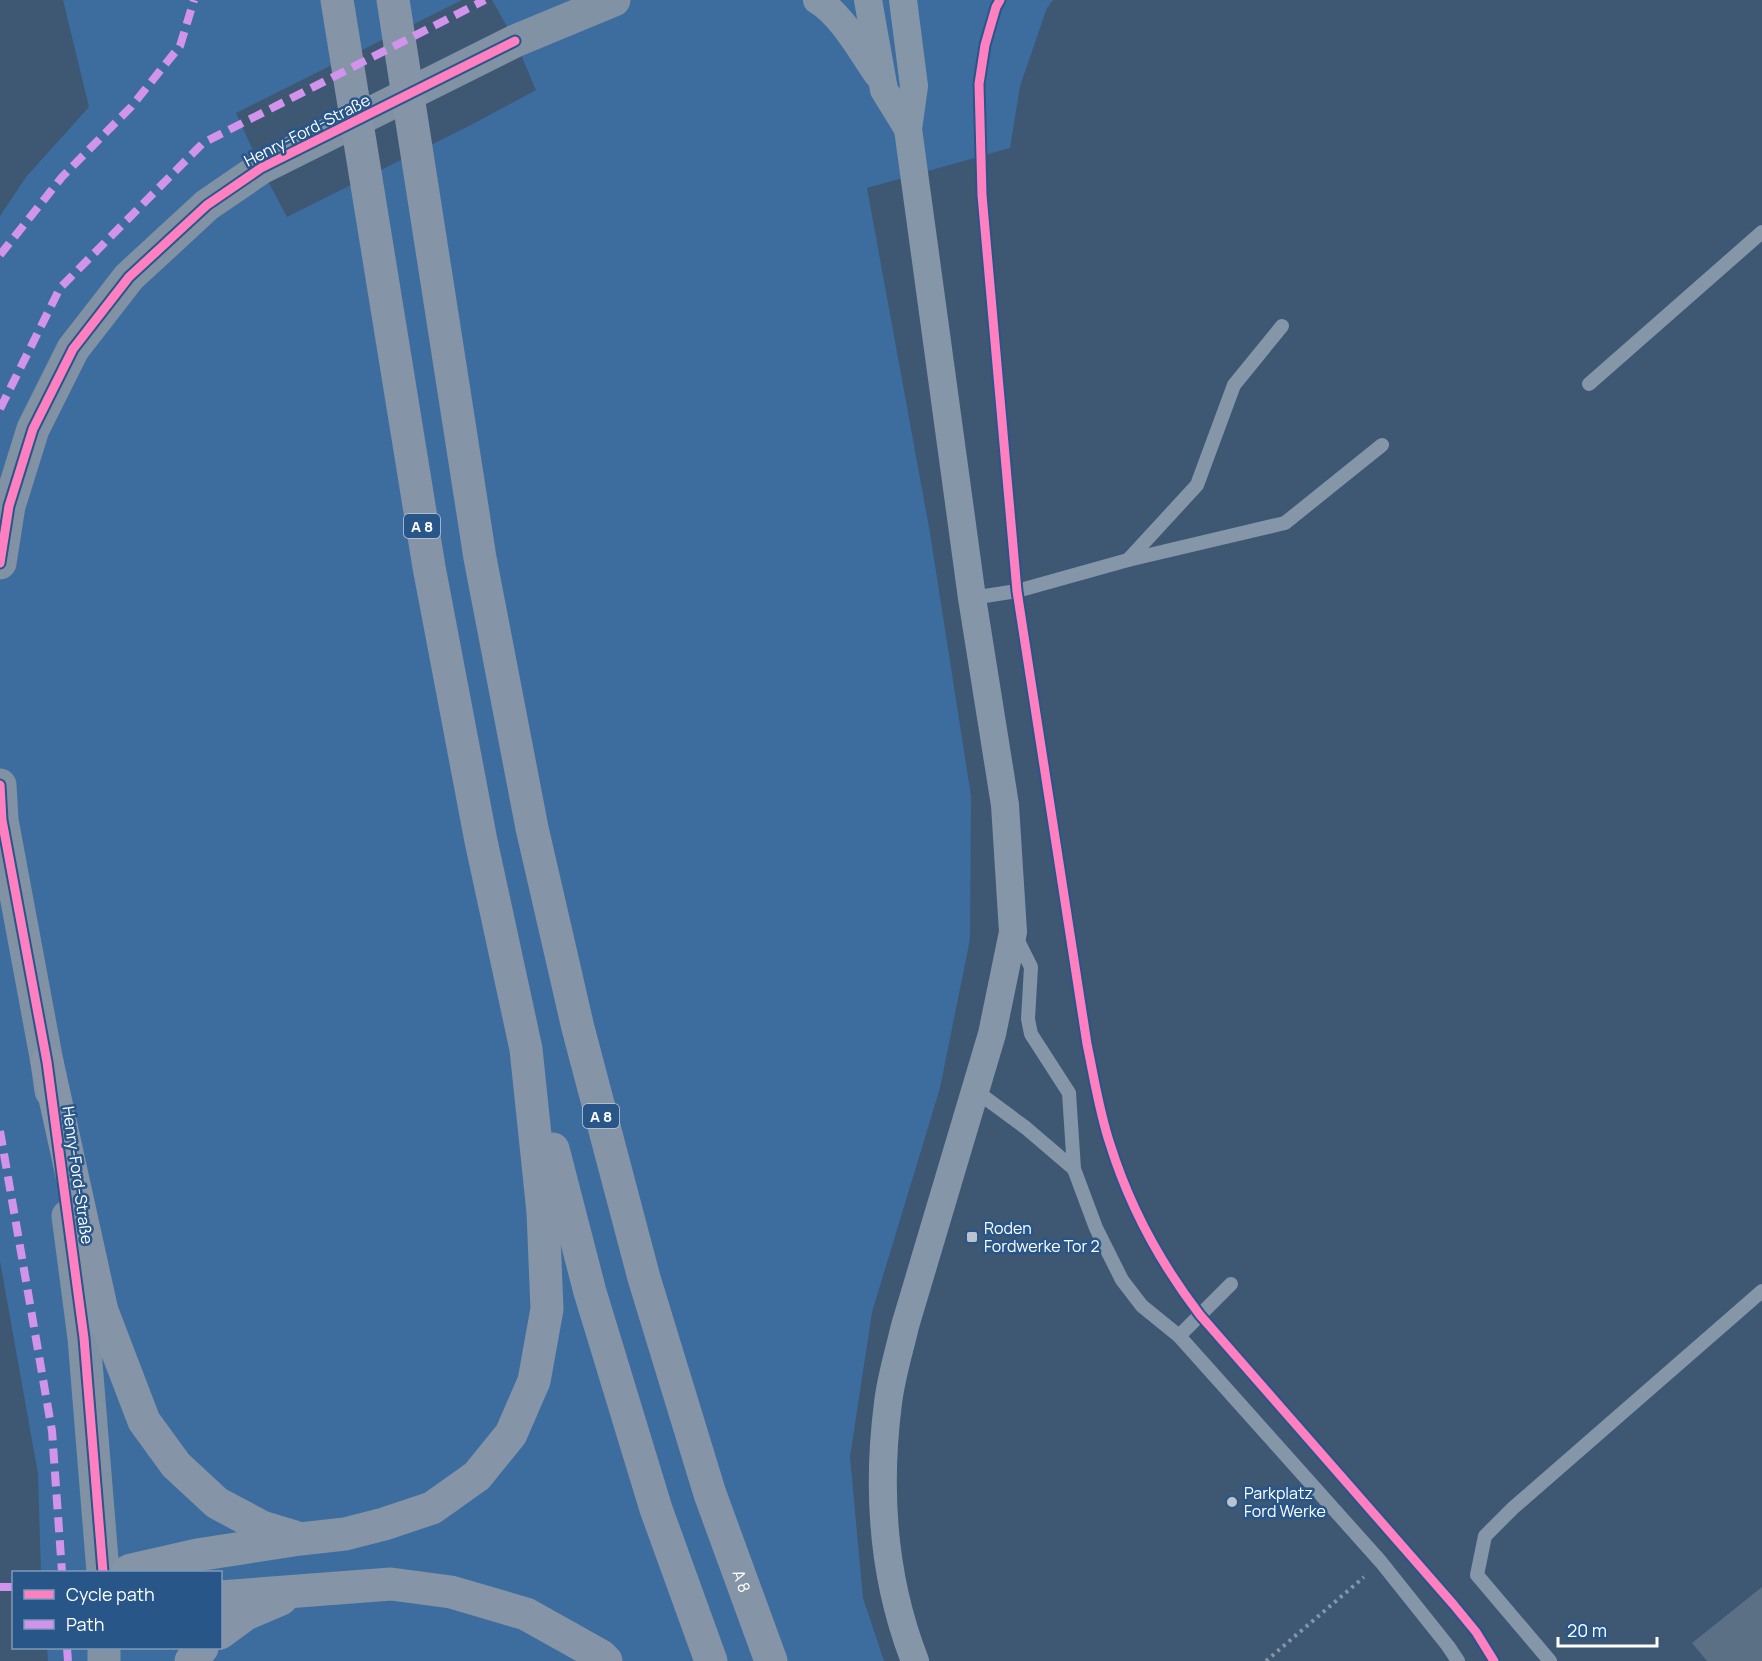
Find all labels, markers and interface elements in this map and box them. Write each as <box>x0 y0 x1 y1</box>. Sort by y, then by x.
street label: Henry-Ford-Straße <box>240 89 374 171</box>
road number: A 8 <box>404 514 440 538</box>
road number: A 8 <box>583 1104 619 1128</box>
street label: Henry-Ford-Straße <box>57 1105 99 1245</box>
place label: Roden Fordwerke Tor 2 <box>984 1217 1100 1257</box>
marker: Roden Fordwerke Tor 2 <box>965 1230 979 1244</box>
place label: Parkplatz Ford Werke <box>1244 1482 1326 1522</box>
marker: Parkplatz Ford Werke <box>1225 1495 1239 1509</box>
street label: A 8 <box>728 1567 756 1595</box>
legend <box>12 1571 222 1649</box>
text: Cycle path <box>66 1582 155 1606</box>
scale bar <box>1558 1610 1657 1648</box>
text: Path <box>66 1612 104 1636</box>
text: 20 m <box>1567 1618 1607 1642</box>

